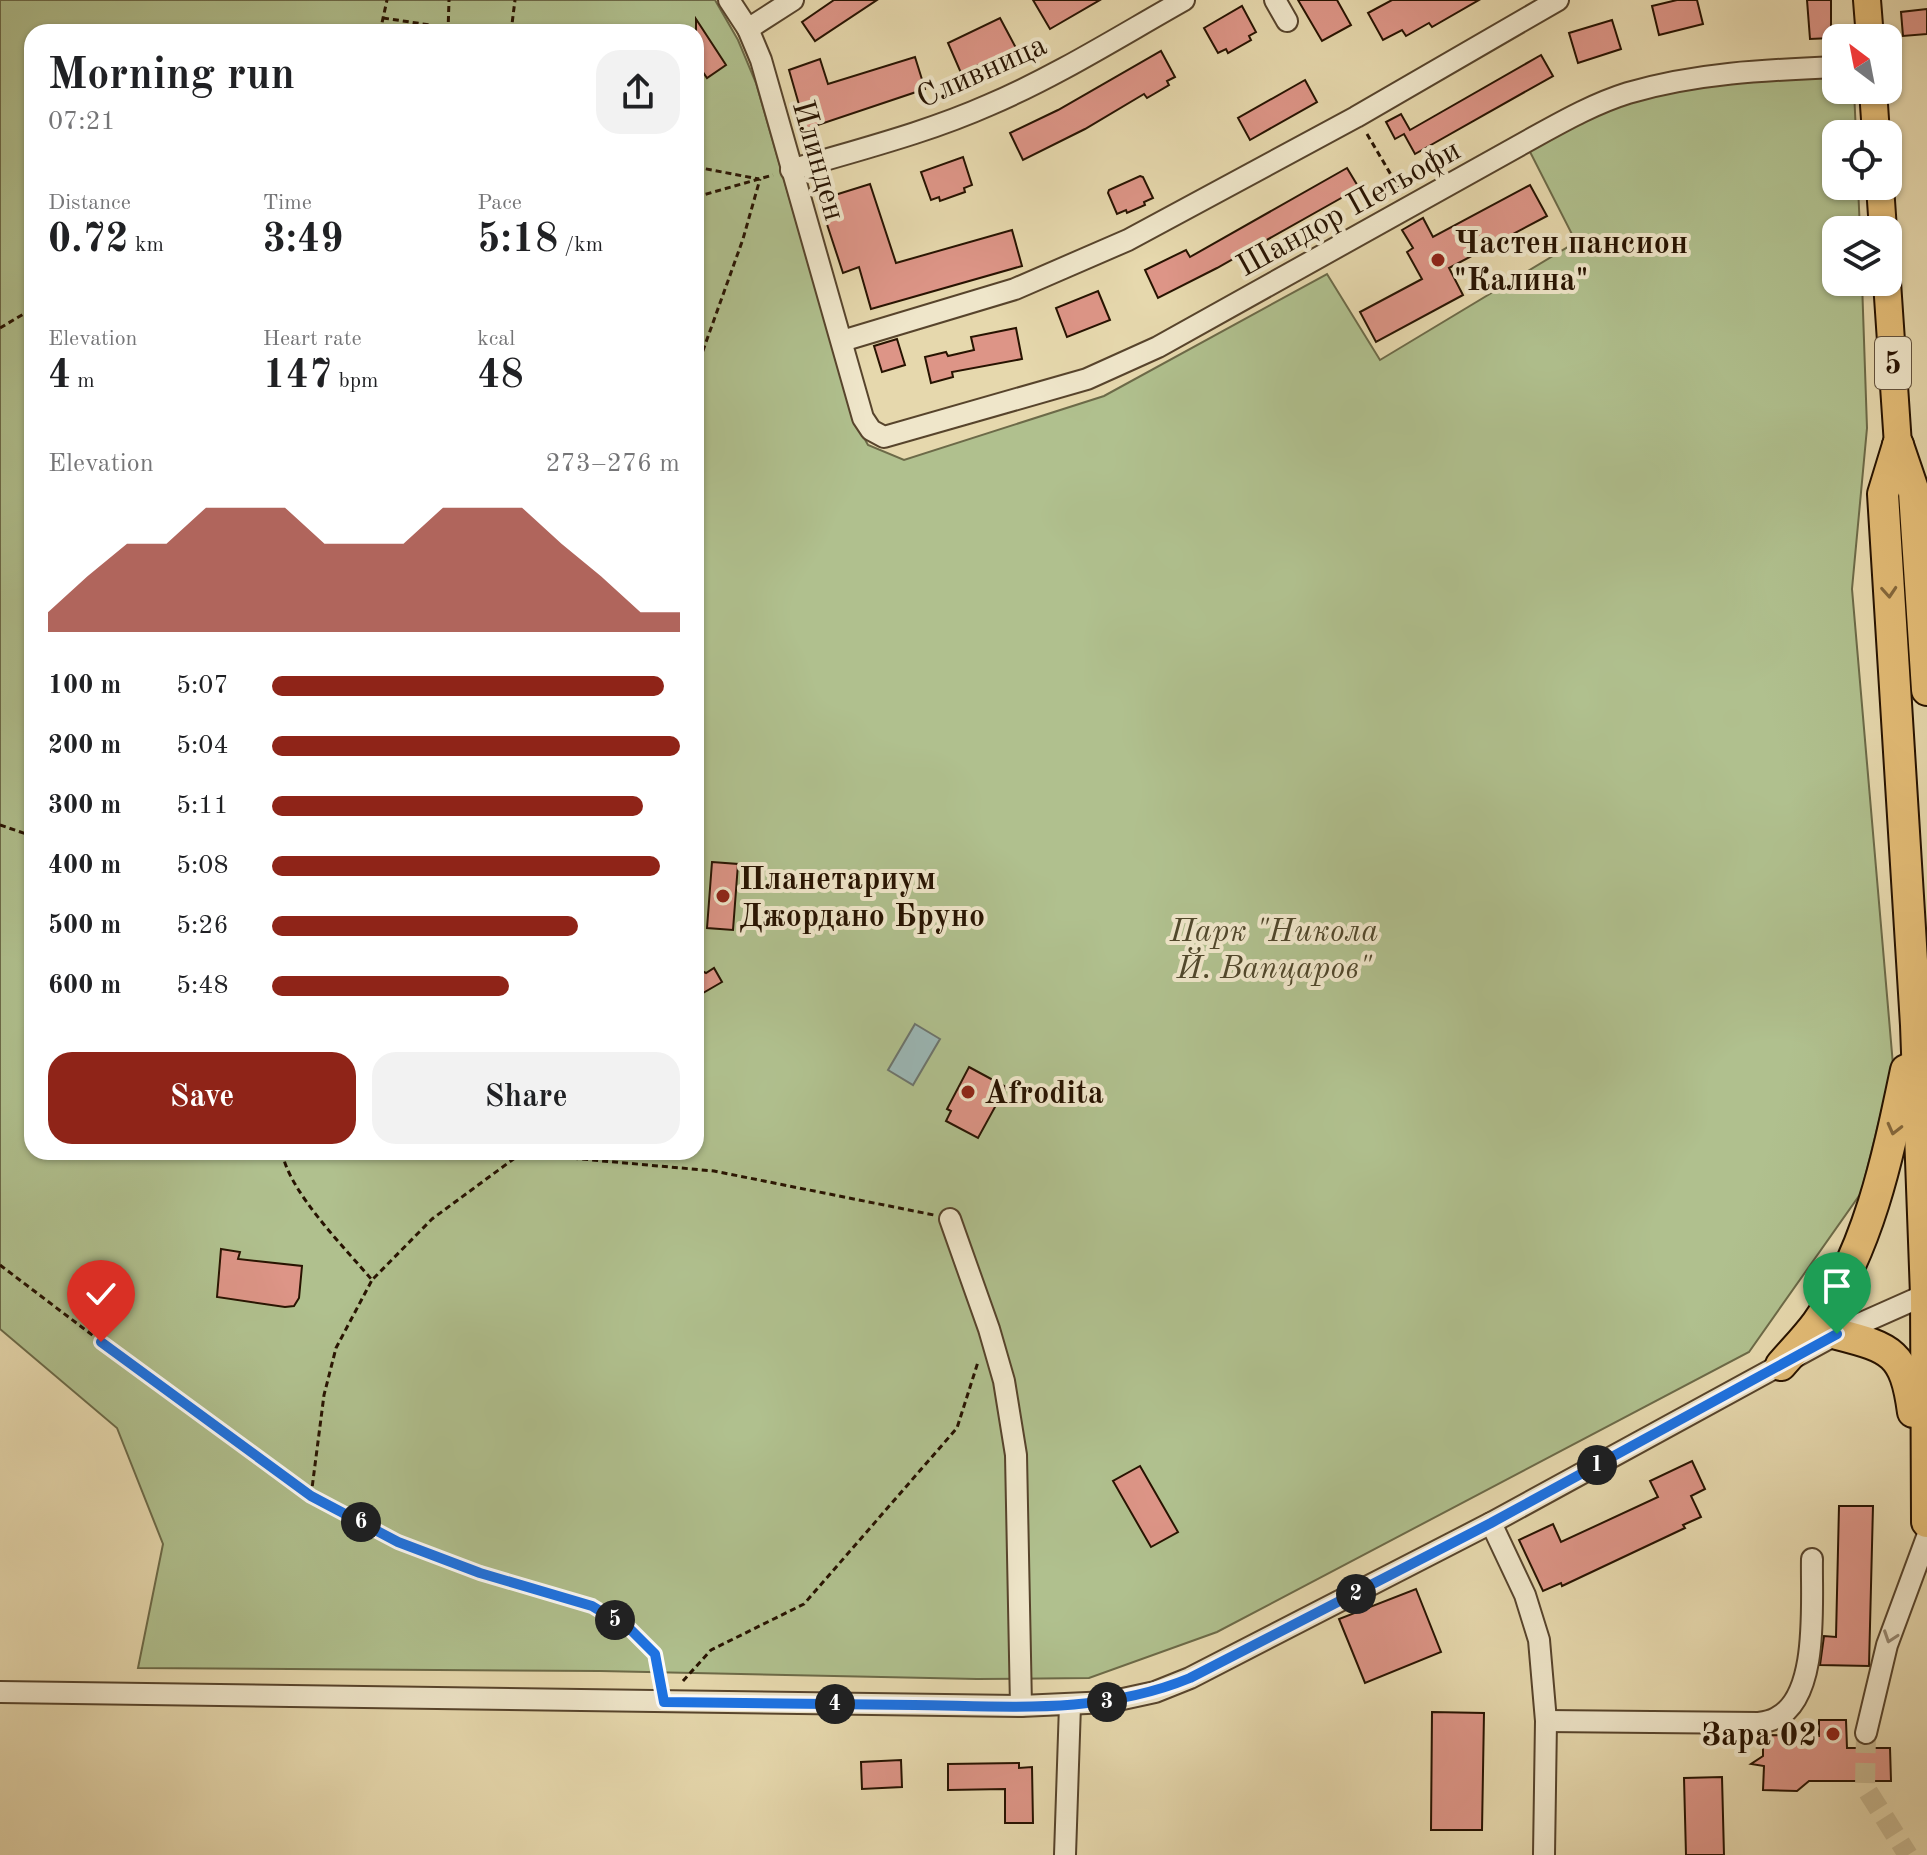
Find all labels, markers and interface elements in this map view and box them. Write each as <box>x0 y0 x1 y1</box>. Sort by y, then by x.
north arrow <box>1822 24 1902 104</box>
map controls <box>1822 24 1902 296</box>
street label: Сливница <box>913 30 1052 115</box>
button: share <box>596 50 680 134</box>
text: Morning run <box>48 54 295 98</box>
street label: Илинден <box>785 97 850 225</box>
text: 07:21 <box>48 109 116 135</box>
button: locate <box>1822 120 1902 200</box>
street label: Шандор Петьофи <box>1232 135 1467 284</box>
text: Distance <box>48 192 131 214</box>
text: Time <box>263 192 312 214</box>
text: Pace <box>477 192 522 214</box>
button: layers <box>1822 216 1902 296</box>
text: 0.72 <box>48 221 129 261</box>
text: 3:49 <box>263 221 343 261</box>
text: 5:18 <box>477 221 558 261</box>
place label: Частен пансион "Калина" <box>1454 229 1688 298</box>
text: km <box>129 234 164 256</box>
text: /km <box>558 234 603 256</box>
marker: Частен пансион "Калина" <box>1429 251 1447 269</box>
text: Elevation <box>48 328 138 350</box>
text: Heart rate <box>263 328 362 350</box>
text: kcal <box>477 328 515 350</box>
road number: 5 <box>1875 337 1911 389</box>
text: 4 <box>48 357 71 397</box>
text: 147 <box>263 357 332 397</box>
text: 48 <box>477 357 524 397</box>
text: m <box>71 370 95 392</box>
text: bpm <box>332 370 379 392</box>
text: Elevation <box>48 451 154 477</box>
text: 273–276 m <box>545 451 680 477</box>
one-way arrow <box>1880 586 1897 599</box>
text: 100 m <box>48 673 121 699</box>
text: 5:07 <box>176 673 229 699</box>
text: 200 m <box>48 733 121 759</box>
text: 5:04 <box>176 733 229 759</box>
text: 300 m <box>48 793 121 819</box>
text: 5:11 <box>176 793 229 819</box>
text: 400 m <box>48 853 121 879</box>
text: 5:08 <box>176 853 229 879</box>
place label: Планетариум Джордано Бруно <box>739 865 985 934</box>
marker: Планетариум Джордано Бруно <box>714 887 732 905</box>
text: 500 m <box>48 913 121 939</box>
text: 5:26 <box>176 913 229 939</box>
park label: Парк "Никола Й. Вапцаров" <box>1169 917 1378 986</box>
text: 600 m <box>48 973 121 999</box>
text: 5:48 <box>176 973 229 999</box>
button: Save <box>48 1052 356 1144</box>
button: Share <box>372 1052 680 1144</box>
place label: Afrodita <box>984 1079 1104 1111</box>
marker: Afrodita <box>959 1083 977 1101</box>
one-way arrow <box>1886 1121 1903 1135</box>
pin <box>1803 1252 1871 1334</box>
pin <box>67 1260 135 1342</box>
icon: arrive <box>1815 1264 1859 1308</box>
icon: check <box>79 1272 123 1316</box>
pin: 1 <box>1577 1445 1617 1485</box>
text: 1 <box>1591 1454 1603 1476</box>
pin: 6 <box>341 1502 381 1542</box>
text: 6 <box>355 1511 367 1533</box>
pin: 2 <box>1336 1574 1376 1614</box>
text: 2 <box>1350 1583 1362 1605</box>
pin: 5 <box>595 1600 635 1640</box>
text: 5 <box>609 1609 621 1631</box>
one-way arrow <box>1884 1629 1900 1643</box>
pin: 3 <box>1087 1682 1127 1722</box>
pin: 4 <box>815 1684 855 1724</box>
text: 3 <box>1101 1691 1113 1713</box>
text: 4 <box>829 1693 841 1715</box>
place label: Зара 02 <box>1701 1721 1817 1753</box>
marker: Зара 02 <box>1824 1725 1842 1743</box>

